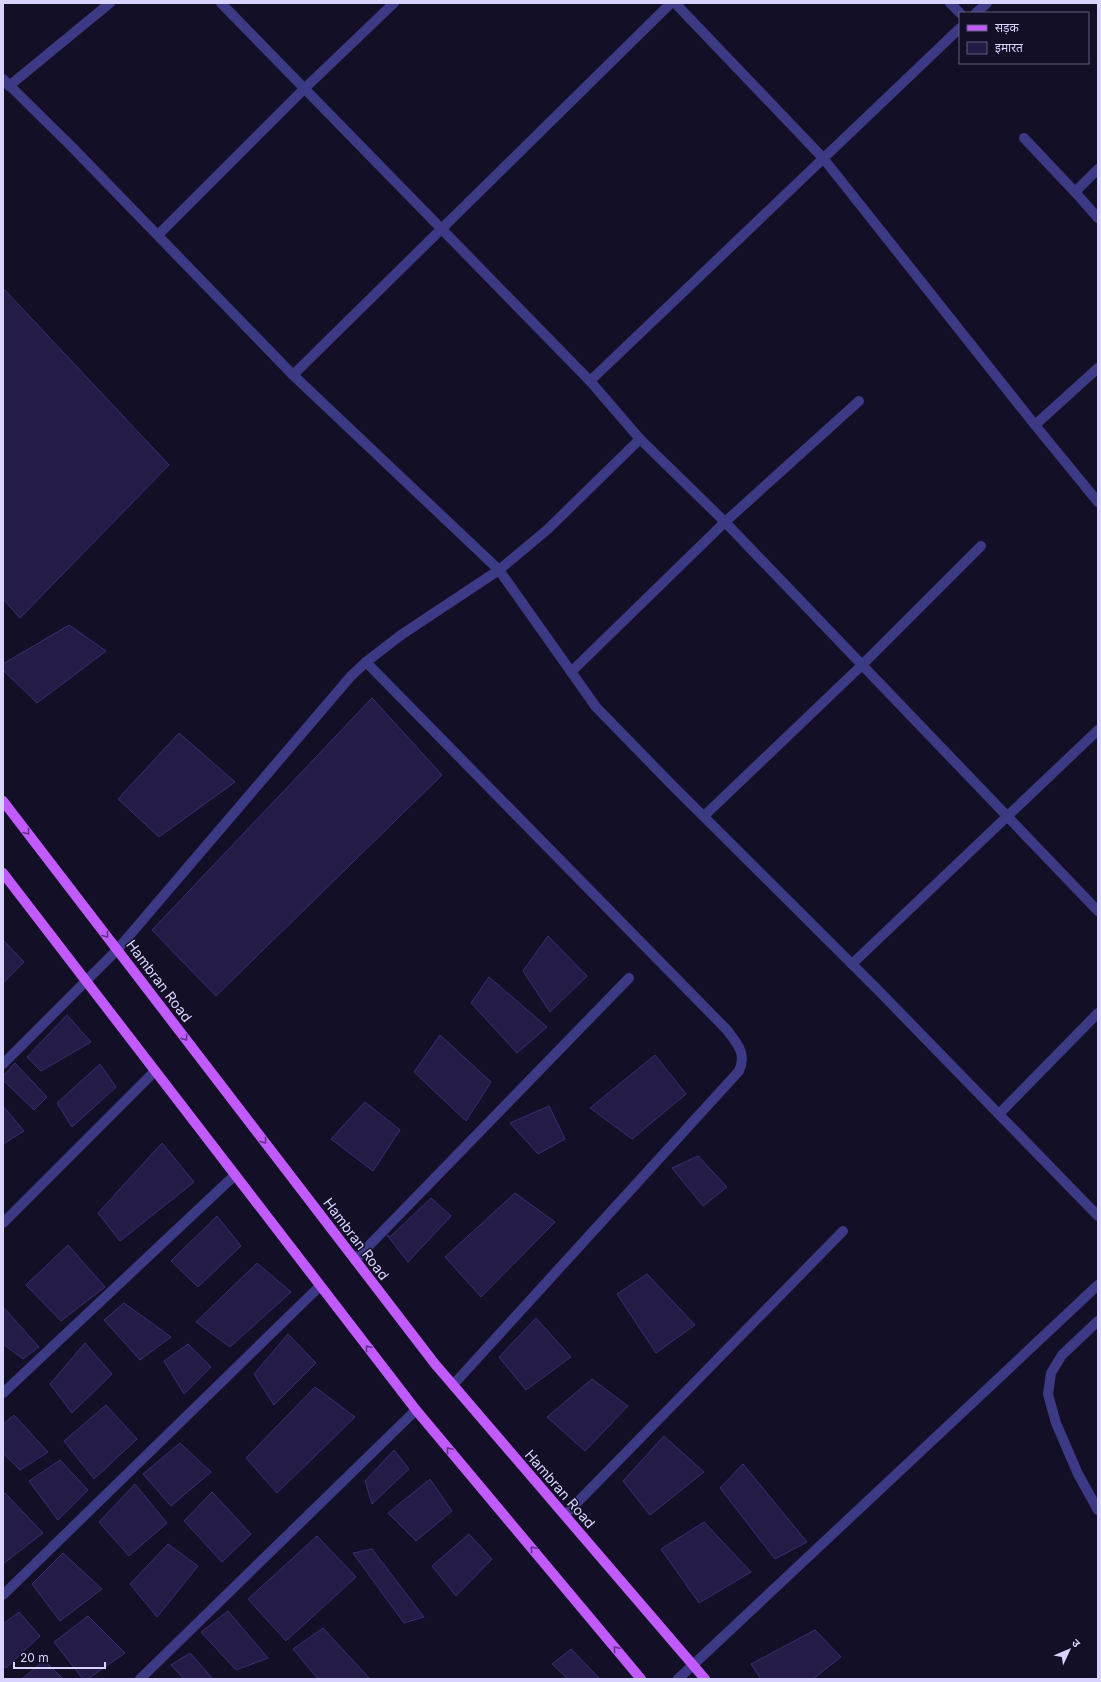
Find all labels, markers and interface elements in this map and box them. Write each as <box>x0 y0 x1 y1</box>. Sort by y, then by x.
legend <box>959 12 1089 64</box>
text: सड़क <box>995 20 1020 35</box>
text: इमारत <box>995 40 1024 55</box>
one-way arrow <box>22 827 29 834</box>
one-way arrow <box>101 930 108 937</box>
street label: Hambran Road <box>123 936 196 1025</box>
one-way arrow <box>180 1034 188 1041</box>
one-way arrow <box>259 1137 266 1144</box>
street label: Hambran Road <box>320 1194 393 1283</box>
one-way arrow <box>365 1345 373 1352</box>
street label: Hambran Road <box>522 1446 599 1531</box>
one-way arrow <box>447 1447 454 1454</box>
one-way arrow <box>530 1547 537 1554</box>
north arrow <box>1049 1630 1089 1670</box>
text: उ <box>1069 1636 1084 1651</box>
scale bar <box>14 1644 105 1670</box>
one-way arrow <box>614 1646 621 1654</box>
text: 20 m <box>20 1650 49 1665</box>

